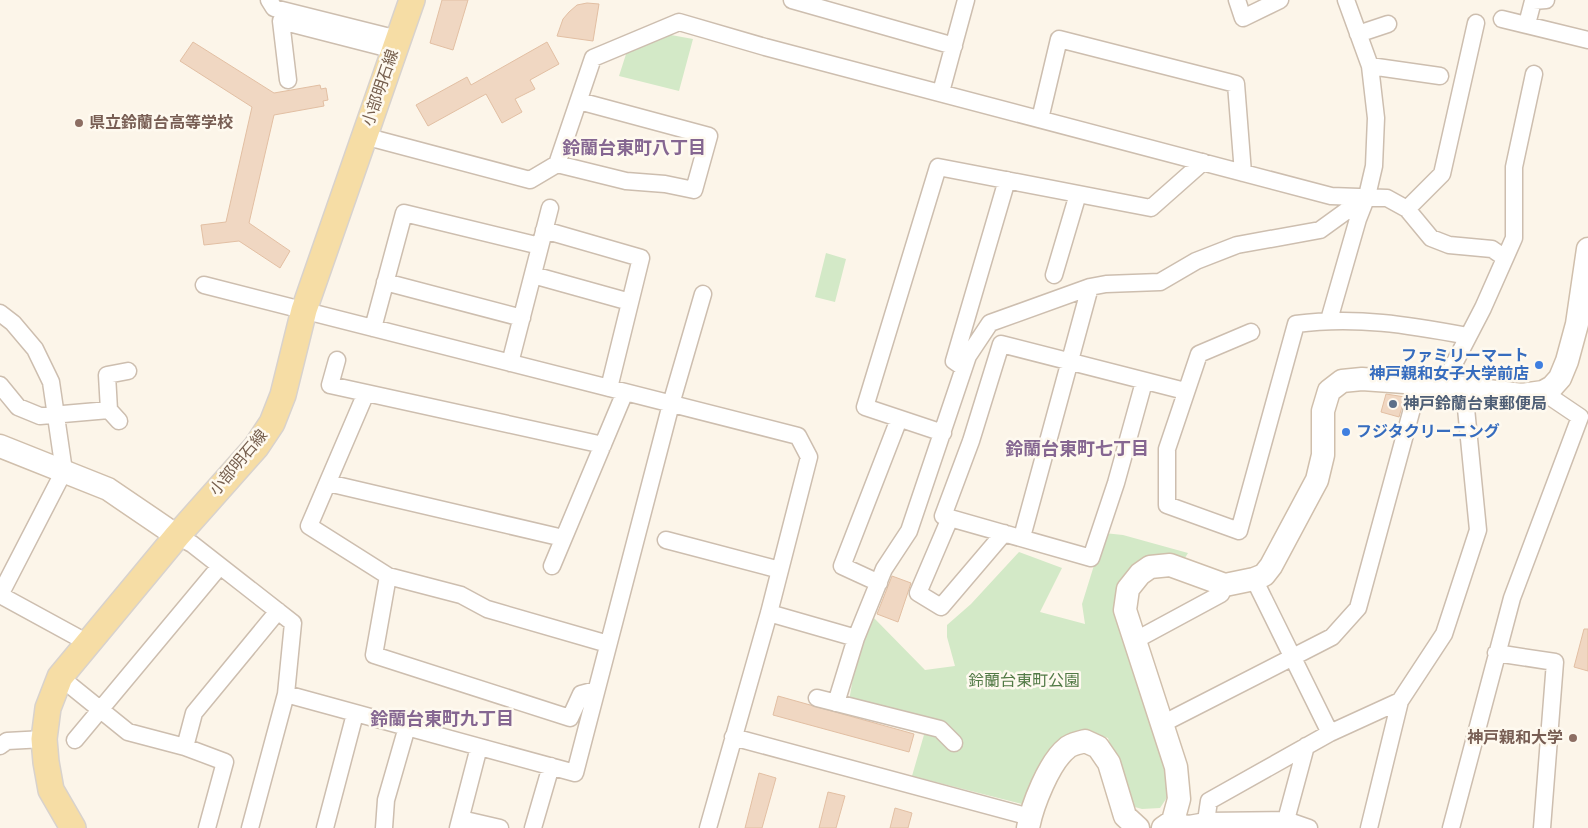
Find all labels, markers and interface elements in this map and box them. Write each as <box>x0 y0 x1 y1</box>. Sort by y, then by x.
street label: 小部明石線 <box>359 47 403 129</box>
place label: 県立鈴蘭台高等学校 <box>89 114 233 133</box>
marker: 県立鈴蘭台高等学校 <box>73 117 85 129</box>
district label: 鈴蘭台東町八丁目 <box>562 138 706 159</box>
place label: ファミリーマート 神戸親和女子大学前店 <box>1369 347 1529 384</box>
marker: ファミリーマート 神戸親和女子大学前店 <box>1533 359 1545 371</box>
place label: 神戸鈴蘭台東郵便局 <box>1403 394 1547 414</box>
marker: 神戸鈴蘭台東郵便局 <box>1387 398 1399 410</box>
place label: フジタクリーニング <box>1356 422 1500 442</box>
street label: 小部明石線 <box>206 426 272 500</box>
marker: フジタクリーニング <box>1340 426 1352 438</box>
district label: 鈴蘭台東町七丁目 <box>1005 439 1149 460</box>
park label: 鈴蘭台東町公園 <box>968 672 1080 691</box>
district label: 鈴蘭台東町九丁目 <box>370 709 514 730</box>
place label: 神戸親和大学 <box>1467 728 1563 748</box>
marker: 神戸親和大学 <box>1567 732 1579 744</box>

